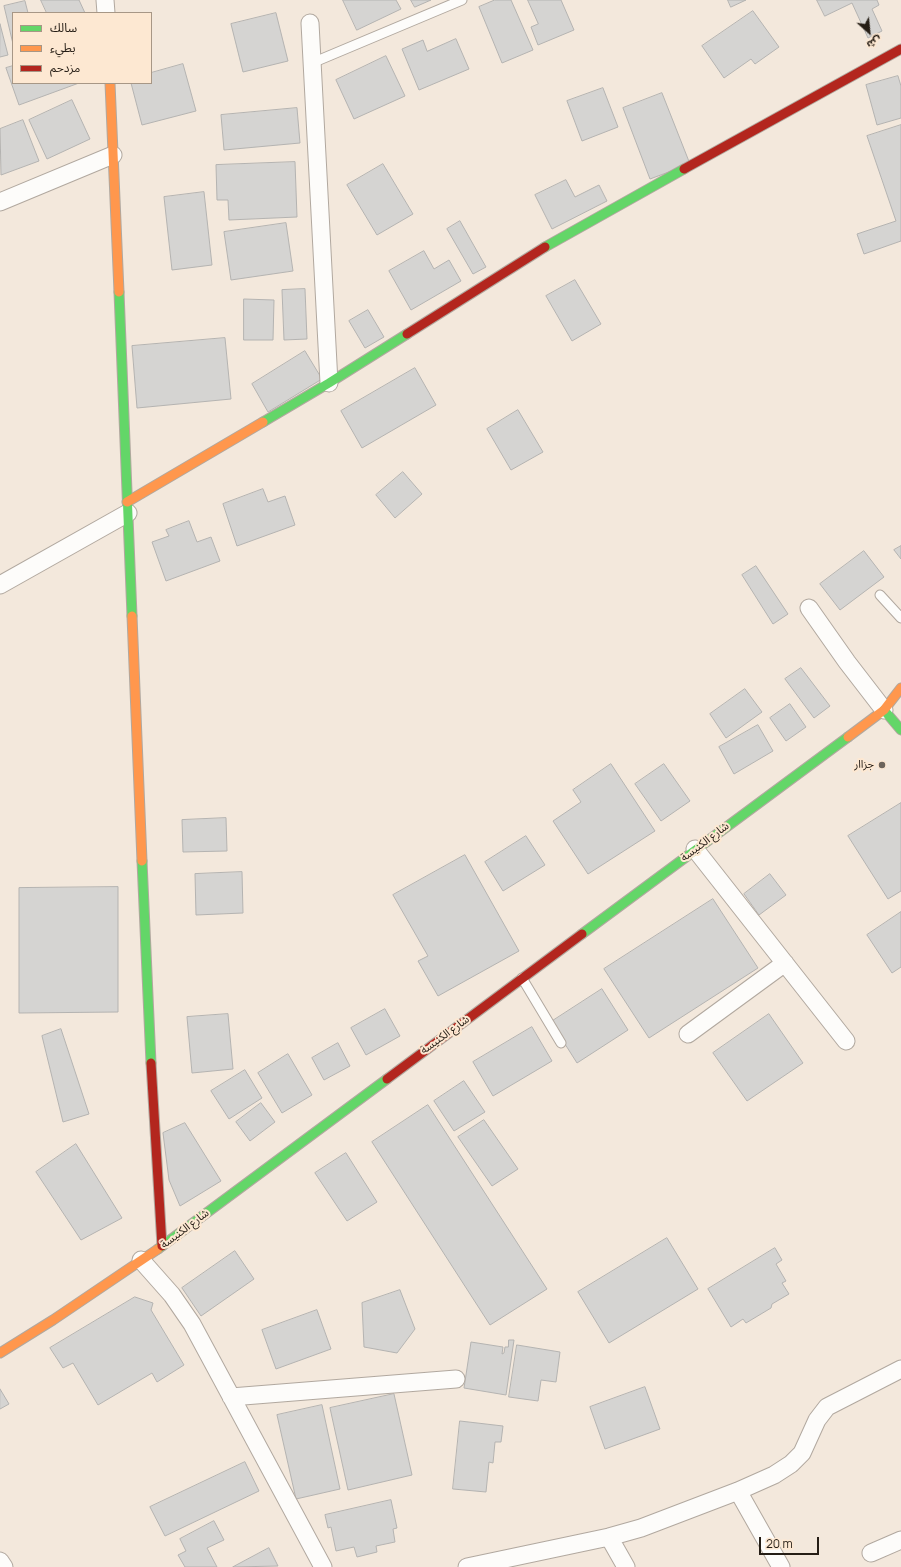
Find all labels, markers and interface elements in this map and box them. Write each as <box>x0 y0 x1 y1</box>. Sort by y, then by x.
legend <box>12 12 152 84</box>
north arrow <box>849 12 889 52</box>
text: سالك <box>50 19 77 36</box>
text: ش <box>865 33 885 53</box>
text: بطيء <box>50 39 76 56</box>
text: مزدحم <box>50 59 80 76</box>
place label: جزاار <box>854 758 874 772</box>
marker: جزاار <box>877 760 887 770</box>
street label: شارع الكنيسة <box>678 819 732 865</box>
street label: شارع الكنيسة <box>418 1013 472 1057</box>
street label: شارع الكنيسة <box>158 1206 212 1252</box>
scale bar <box>761 1529 821 1555</box>
text: 20 m <box>766 1535 793 1552</box>

